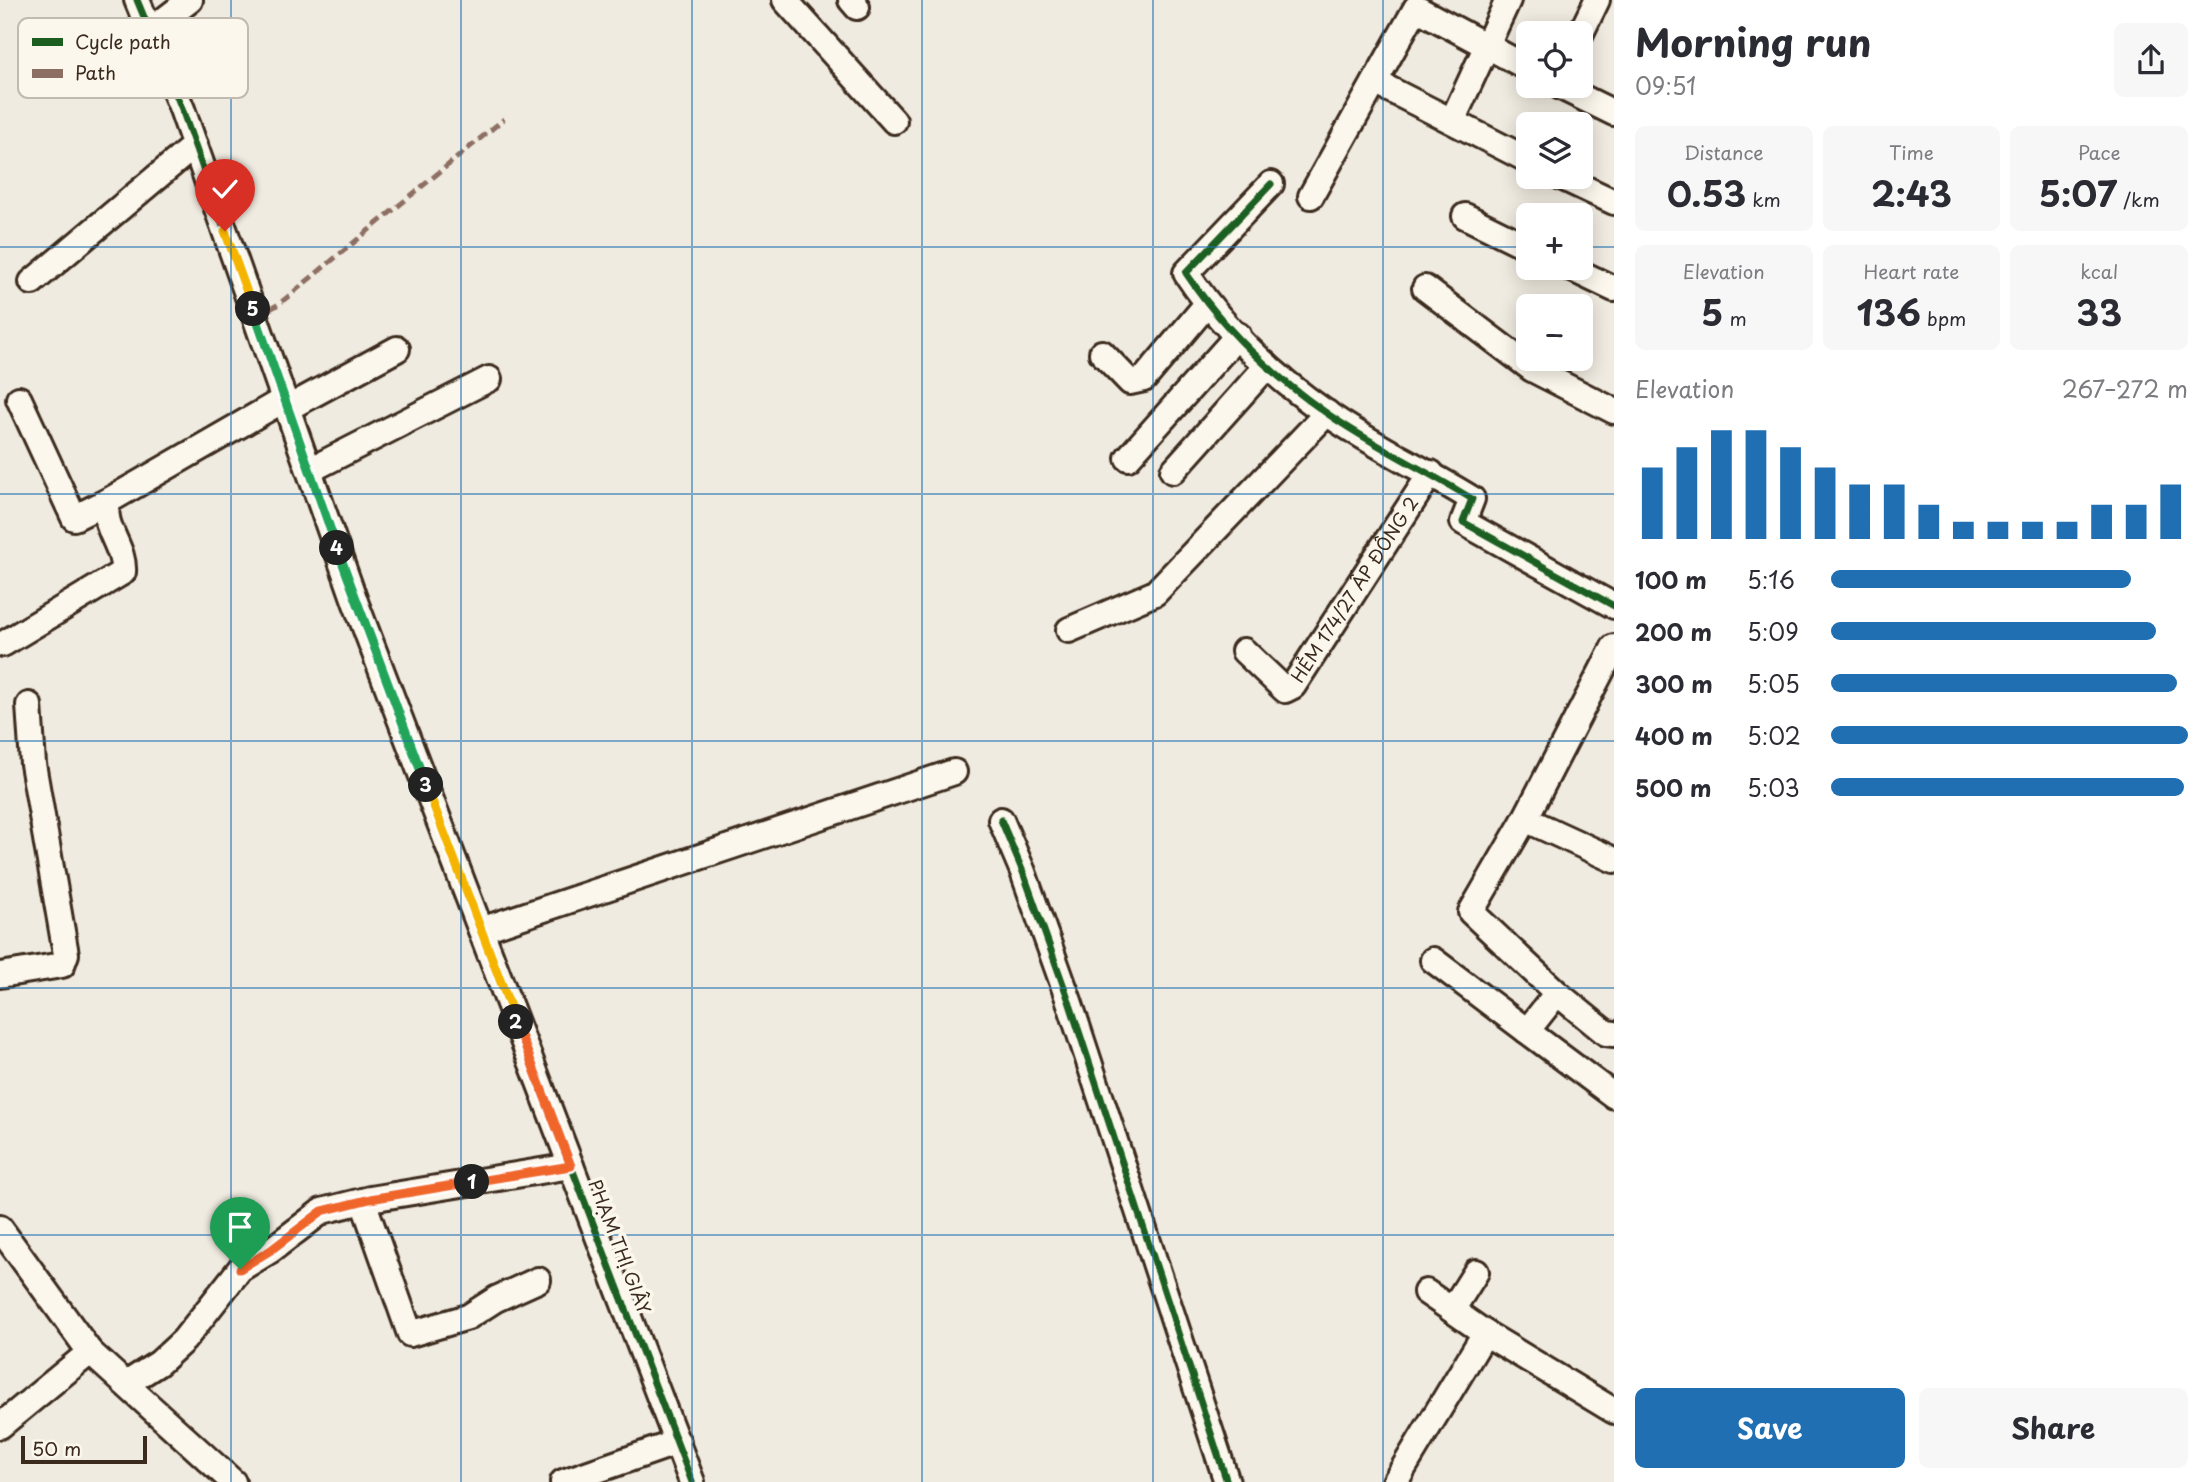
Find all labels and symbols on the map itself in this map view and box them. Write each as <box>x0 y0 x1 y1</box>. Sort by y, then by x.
legend <box>18 18 248 98</box>
text: Cycle path <box>75 27 171 55</box>
text: Path <box>75 58 116 86</box>
pin <box>195 159 255 231</box>
pin: 5 <box>236 292 270 326</box>
street label: HẺM 174/27 ẤP ĐÔNG 2 <box>1284 491 1424 688</box>
pin: 4 <box>320 530 354 566</box>
pin: 3 <box>408 768 444 802</box>
pin: 2 <box>498 1004 534 1040</box>
pin: 1 <box>454 1164 490 1200</box>
street label: PHẠM THỊ GIÂY <box>582 1175 659 1318</box>
pin <box>210 1197 270 1269</box>
scale bar <box>21 1433 147 1465</box>

